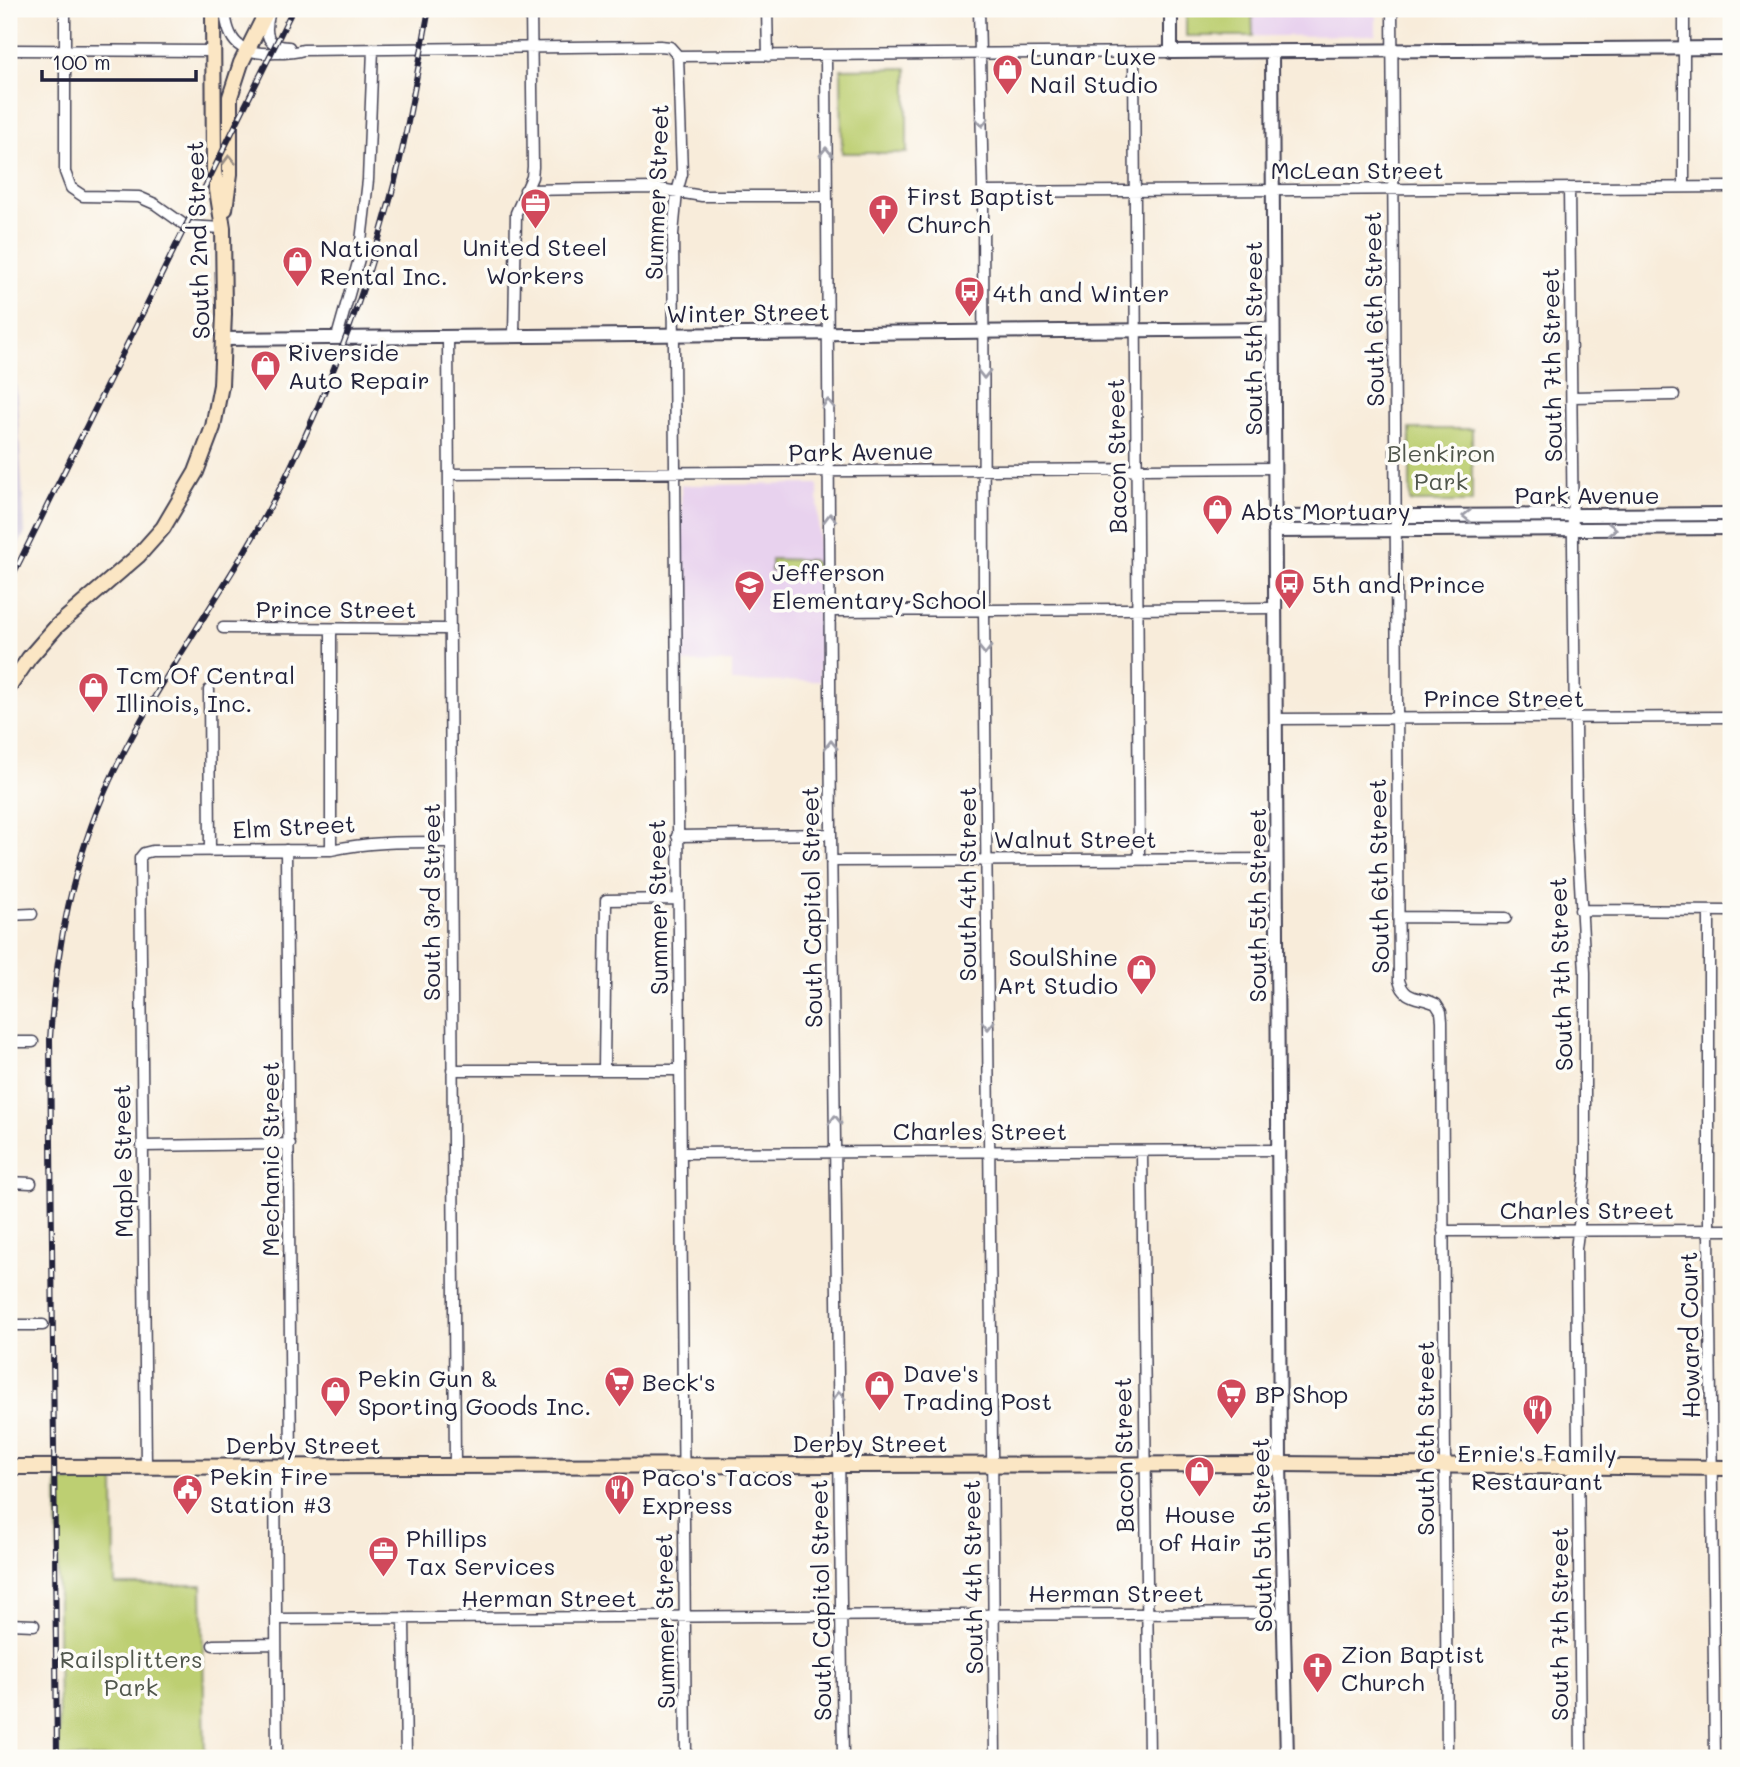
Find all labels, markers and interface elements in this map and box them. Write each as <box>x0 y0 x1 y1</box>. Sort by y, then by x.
scale bar <box>42 38 196 82</box>
place label: Lunar Luxe Nail Studio <box>1030 40 1158 99</box>
text: 100 m <box>52 48 111 75</box>
shop icon: Lunar Luxe Nail Studio <box>990 52 1024 96</box>
street label: Summer Street <box>637 104 675 280</box>
one-way arrow <box>974 117 990 127</box>
street label: South 2nd Street <box>178 140 216 340</box>
one-way arrow <box>818 147 834 157</box>
street label: McLean Street <box>1270 154 1444 185</box>
one-way arrow <box>222 155 237 166</box>
place label: First Baptist Church <box>907 180 1055 239</box>
office icon: United Steel Workers <box>518 187 552 231</box>
church icon: First Baptist Church <box>867 192 901 236</box>
street label: South 6th Street <box>1356 211 1390 407</box>
place label: United Steel Workers <box>463 231 607 290</box>
place label: National Rental Inc. <box>320 232 448 291</box>
street label: South 5th Street <box>1237 241 1268 435</box>
shop icon: National Rental Inc. <box>280 244 314 288</box>
street label: South 7th Street <box>1534 268 1568 462</box>
bus stop icon: 4th and Winter <box>953 275 987 319</box>
place label: 4th and Winter <box>993 277 1169 308</box>
street label: Winter Street <box>666 295 830 329</box>
place label: Riverside Auto Repair <box>288 336 430 395</box>
shop icon: Riverside Auto Repair <box>248 348 282 392</box>
one-way arrow <box>976 369 992 379</box>
street label: Bacon Street <box>1099 378 1133 534</box>
one-way arrow <box>821 399 836 410</box>
street label: Park Avenue <box>788 434 934 468</box>
park label: Blenkiron Park <box>1387 437 1495 496</box>
street label: Park Avenue <box>1514 479 1660 510</box>
shop icon: Abts Mortuary <box>1200 493 1234 537</box>
place label: Abts Mortuary <box>1240 495 1410 526</box>
one-way arrow <box>1461 508 1472 524</box>
one-way arrow <box>822 512 838 522</box>
one-way arrow <box>1607 521 1618 537</box>
place label: Jefferson Elementary School <box>772 556 987 615</box>
bus stop icon: 5th and Prince <box>1272 566 1306 610</box>
school or university icon: Jefferson Elementary School <box>732 568 766 612</box>
place label: 5th and Prince <box>1312 568 1485 599</box>
street label: Prince Street <box>256 593 416 624</box>
one-way arrow <box>977 645 993 656</box>
place label: Tcm Of Central Illinois, Inc. <box>116 659 295 718</box>
shop icon: Tcm Of Central Illinois, Inc. <box>76 671 110 715</box>
street label: Prince Street <box>1424 682 1584 713</box>
one-way arrow <box>823 739 839 750</box>
street label: South 6th Street <box>1361 778 1395 974</box>
street label: South Capitol Street <box>793 786 829 1028</box>
street label: South 4th Street <box>951 787 982 981</box>
street label: South 3rd Street <box>415 803 446 1001</box>
street label: Elm Street <box>232 807 356 845</box>
street label: South 5th Street <box>1241 808 1272 1002</box>
street label: Summer Street <box>640 819 674 995</box>
street label: Walnut Street <box>993 823 1157 854</box>
street label: South 7th Street <box>1541 876 1579 1072</box>
place label: SoulShine Art Studio <box>997 941 1118 1000</box>
shop icon: SoulShine Art Studio <box>1124 953 1158 997</box>
one-way arrow <box>980 1020 996 1030</box>
street label: Mechanic Street <box>254 1061 285 1257</box>
street label: Maple Street <box>105 1084 139 1238</box>
one-way arrow <box>827 1114 843 1124</box>
street label: Charles Street <box>893 1115 1067 1146</box>
street label: Charles Street <box>1500 1194 1674 1225</box>
street label: Howard Court <box>1672 1251 1706 1419</box>
street label: South 6th Street <box>1409 1340 1440 1536</box>
place label: Dave's Trading Post <box>903 1357 1052 1416</box>
place label: Pekin Gun & Sporting Goods Inc. <box>358 1362 591 1421</box>
supermarket icon: Beck's <box>602 1364 636 1408</box>
place label: Beck's <box>642 1366 716 1397</box>
shop icon: Dave's Trading Post <box>863 1369 897 1413</box>
shop icon: Pekin Gun & Sporting Goods Inc. <box>318 1374 352 1418</box>
supermarket icon: BP Shop <box>1215 1376 1249 1420</box>
street label: Bacon Street <box>1106 1377 1140 1533</box>
place label: BP Shop <box>1255 1378 1348 1409</box>
one-way arrow <box>831 1390 847 1401</box>
restaurant icon: Ernie's Family Restaurant <box>1520 1393 1554 1437</box>
street label: Derby Street <box>792 1427 948 1458</box>
street label: Derby Street <box>225 1429 381 1460</box>
street label: South 5th Street <box>1244 1437 1278 1633</box>
place label: Ernie's Family Restaurant <box>1457 1437 1617 1496</box>
shop icon: House of Hair <box>1183 1454 1217 1498</box>
place label: Pekin Fire Station #3 <box>210 1460 331 1519</box>
place label: Paco's Tacos Express <box>642 1461 793 1520</box>
public building icon: Pekin Fire Station #3 <box>170 1472 204 1516</box>
restaurant icon: Paco's Tacos Express <box>602 1473 636 1517</box>
street label: South Capitol Street <box>802 1479 838 1721</box>
street label: South 4th Street <box>955 1479 989 1675</box>
place label: House of Hair <box>1159 1498 1241 1557</box>
place label: Phillips Tax Services <box>406 1522 555 1581</box>
street label: South 7th Street <box>1543 1527 1574 1721</box>
street label: Summer Street <box>647 1533 681 1709</box>
office icon: Phillips Tax Services <box>366 1534 400 1578</box>
street label: Herman Street <box>1028 1577 1204 1608</box>
street label: Herman Street <box>461 1582 637 1613</box>
place label: Zion Baptist Church <box>1341 1638 1485 1697</box>
park label: Railsplitters Park <box>59 1643 203 1702</box>
church icon: Zion Baptist Church <box>1301 1650 1335 1694</box>

